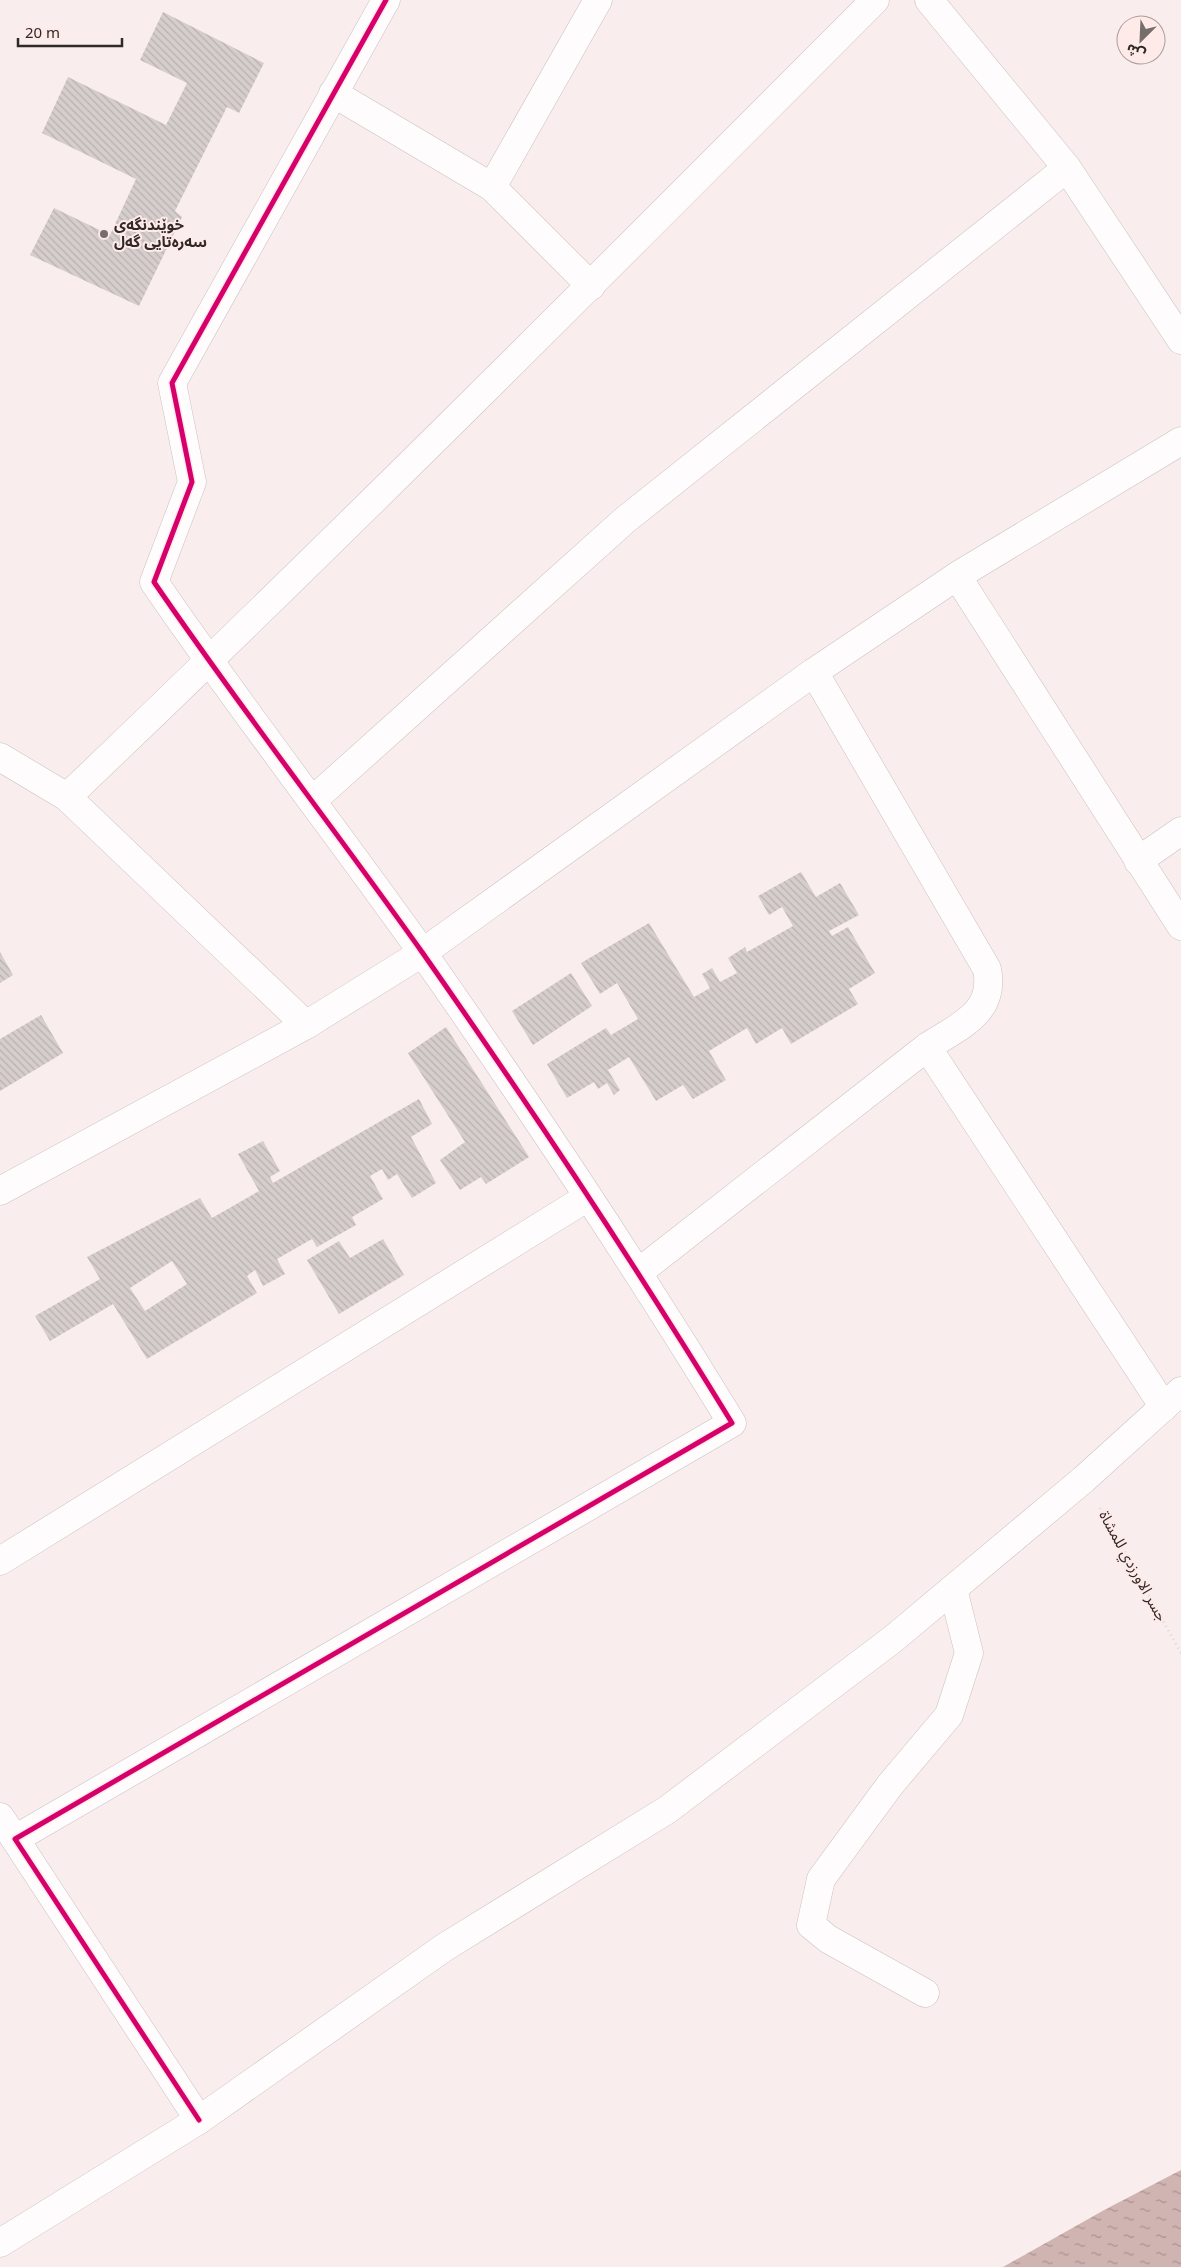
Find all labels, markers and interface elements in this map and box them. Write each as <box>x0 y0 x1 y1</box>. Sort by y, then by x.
scale bar <box>18 15 121 47</box>
north arrow <box>1116 15 1166 65</box>
text: 20 m <box>25 17 60 49</box>
text: ش <box>1121 34 1151 69</box>
place label: خوێندنگەی سەرەتایی گەل <box>114 209 207 258</box>
marker: خوێندنگەی سەرەتایی گەل <box>98 228 110 240</box>
street label: جسر الاورزدي للمشاة <box>1089 1504 1177 1628</box>

